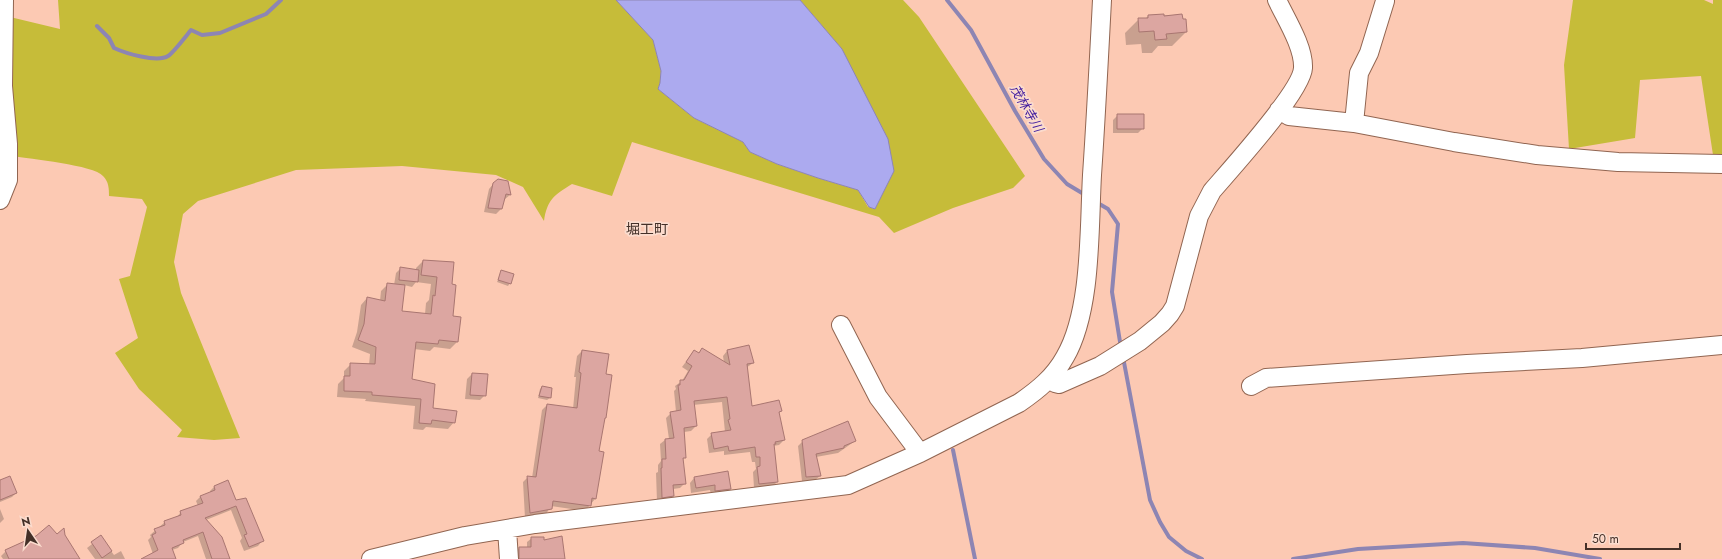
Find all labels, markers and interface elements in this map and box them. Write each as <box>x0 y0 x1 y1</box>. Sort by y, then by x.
water label: 茂林寺川 <box>1005 81 1049 137</box>
district label: 堀工町 <box>626 219 668 239</box>
north arrow <box>8 511 48 551</box>
text: N <box>20 512 32 530</box>
scale bar <box>1586 525 1680 551</box>
text: 50 m <box>1592 530 1619 548</box>

